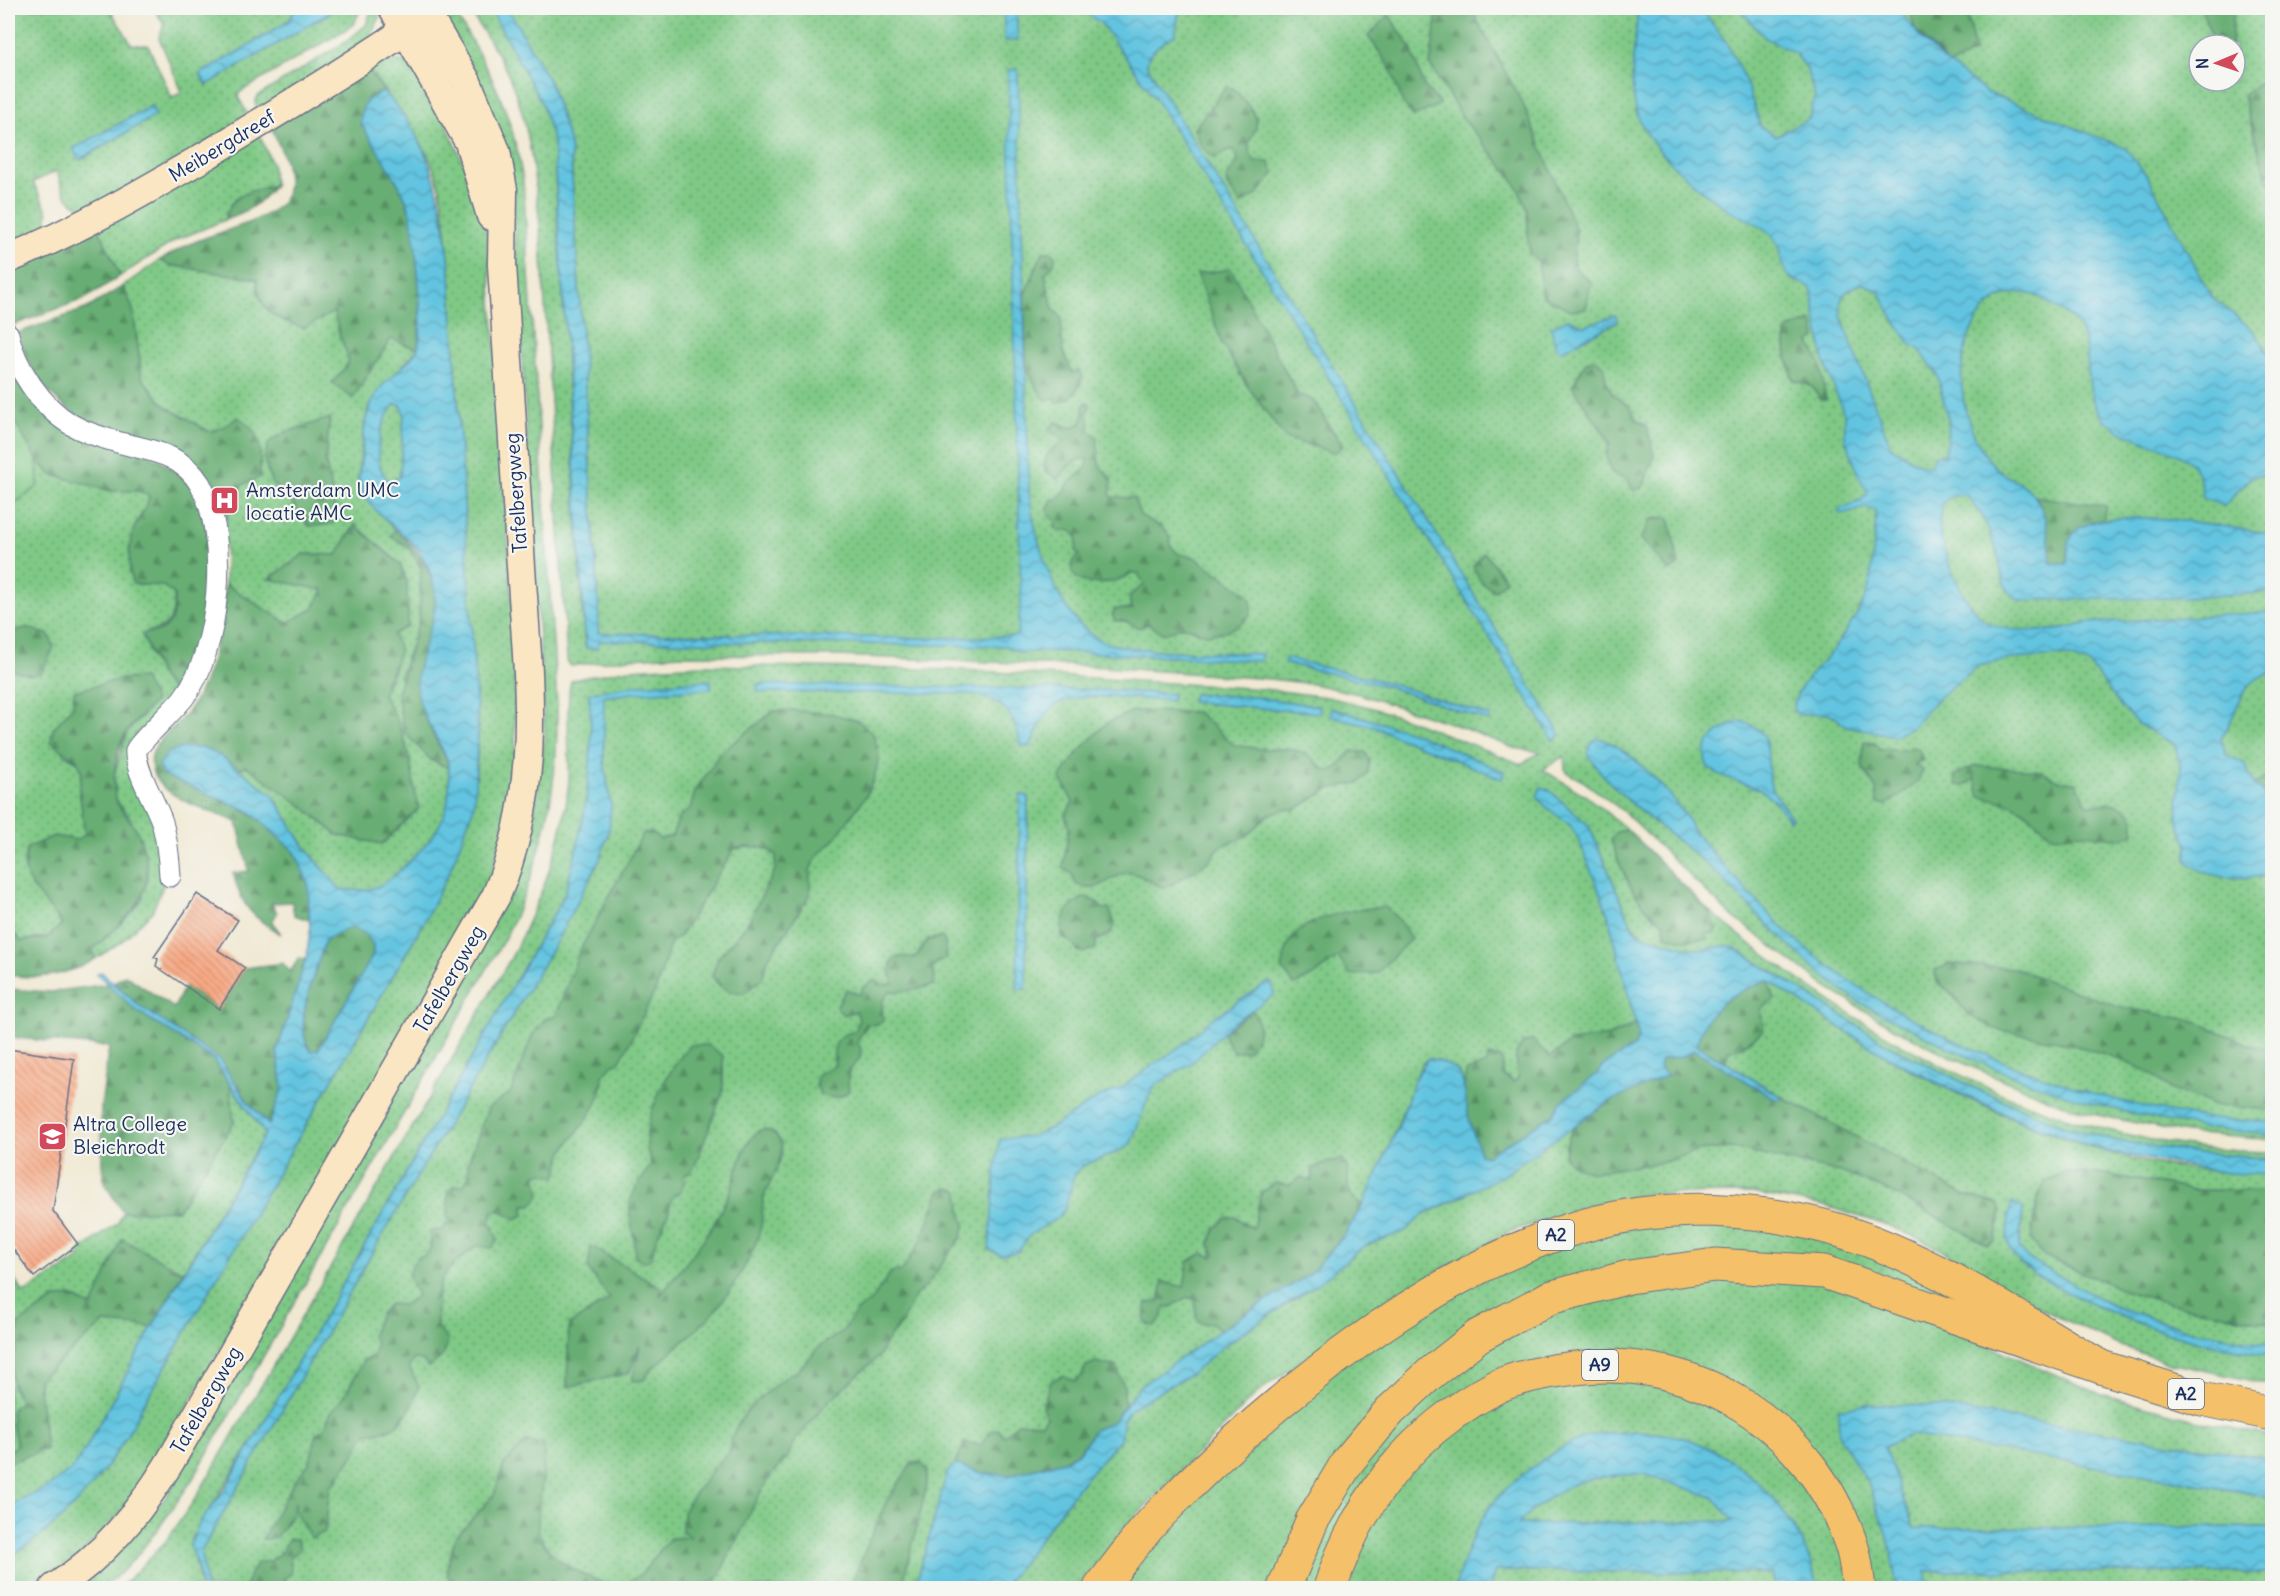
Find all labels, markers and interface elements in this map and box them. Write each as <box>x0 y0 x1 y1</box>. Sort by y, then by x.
north arrow <box>2187 33 2247 93</box>
text: N <box>2192 58 2212 69</box>
street label: Meibergdreef <box>164 104 280 187</box>
street label: Tafelbergweg <box>499 432 532 554</box>
place label: Amsterdam UMC locatie AMC <box>246 477 399 525</box>
hospital icon: Amsterdam UMC locatie AMC <box>209 485 241 517</box>
street label: Tafelbergweg <box>408 920 490 1037</box>
place label: Altra College Bleichrodt <box>73 1111 187 1159</box>
school or university icon: Altra College Bleichrodt <box>36 1120 68 1152</box>
road number: A2 <box>1538 1220 1574 1250</box>
street label: Tafelbergweg <box>165 1341 247 1458</box>
road number: A9 <box>1582 1350 1618 1380</box>
road number: A2 <box>2168 1379 2204 1409</box>

